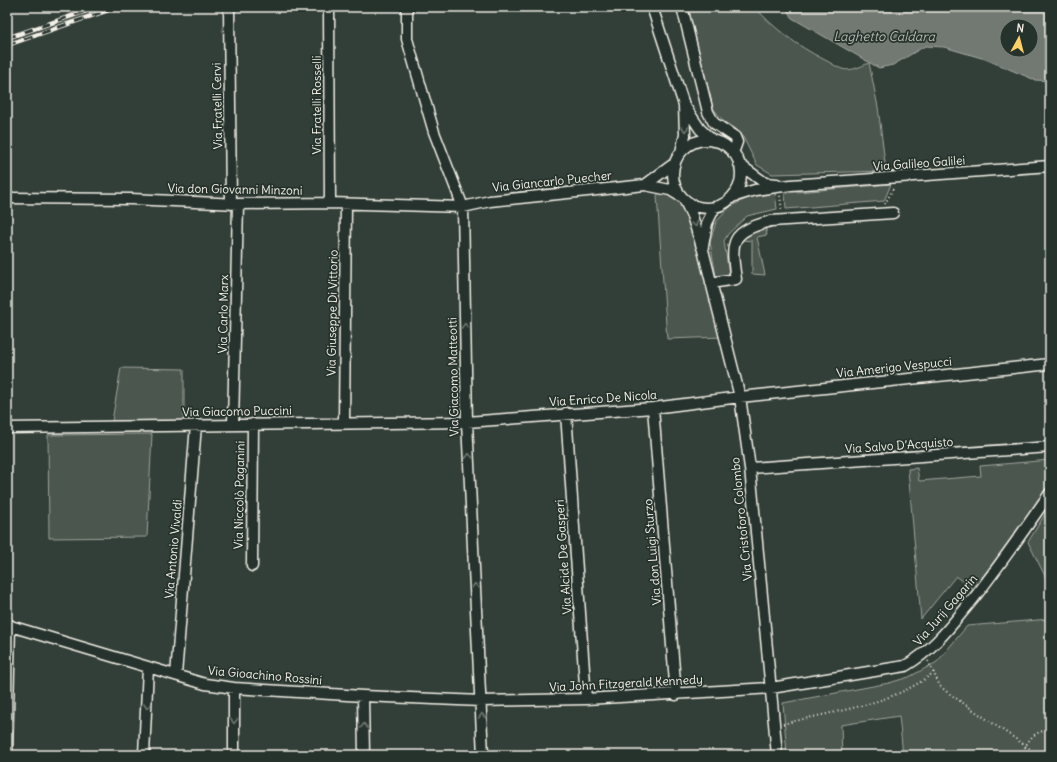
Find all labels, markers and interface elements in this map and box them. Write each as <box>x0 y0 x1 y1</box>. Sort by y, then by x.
north arrow <box>999 18 1039 58</box>
text: N <box>1016 21 1025 35</box>
water label: Laghetto Caldara <box>833 28 935 45</box>
street label: Via Fratelli Rosselli <box>309 56 324 154</box>
street label: Via Fratelli Cervi <box>209 63 225 149</box>
one-way arrow <box>680 126 689 132</box>
street label: Via Galileo Galilei <box>872 152 966 174</box>
street label: Via Giancarlo Puecher <box>491 167 613 195</box>
street label: Via don Giovanni Minzoni <box>167 180 303 198</box>
one-way arrow <box>690 220 699 227</box>
street label: Via Giuseppe Di Vittorio <box>323 249 341 376</box>
street label: Via Carlo Marx <box>215 274 231 354</box>
street label: Via Giacomo Matteotti <box>444 317 462 437</box>
one-way arrow <box>461 323 469 329</box>
street label: Via Amerigo Vespucci <box>836 353 952 381</box>
street label: Via Enrico De Nicola <box>549 387 658 409</box>
street label: Via Giacomo Puccini <box>182 403 292 419</box>
street label: Via Salvo D’Acquisto <box>844 434 954 456</box>
street label: Via Niccolò Paganini <box>231 441 247 549</box>
one-way arrow <box>464 453 473 459</box>
street label: Via Cristoforo Colombo <box>727 456 755 582</box>
street label: Via don Luigi Sturzo <box>640 498 664 606</box>
street label: Via Antonio Vivaldi <box>161 499 185 599</box>
street label: Via Alcide De Gasperi <box>552 499 574 615</box>
street label: Via Jurij Gagarin <box>910 571 980 649</box>
one-way arrow <box>471 583 480 589</box>
street label: Via Gioachino Rossini <box>207 663 323 687</box>
street label: Via John Fitzgerald Kennedy <box>549 671 703 695</box>
one-way arrow <box>142 703 151 709</box>
one-way arrow <box>478 713 486 719</box>
one-way arrow <box>230 718 238 724</box>
one-way arrow <box>360 723 368 729</box>

